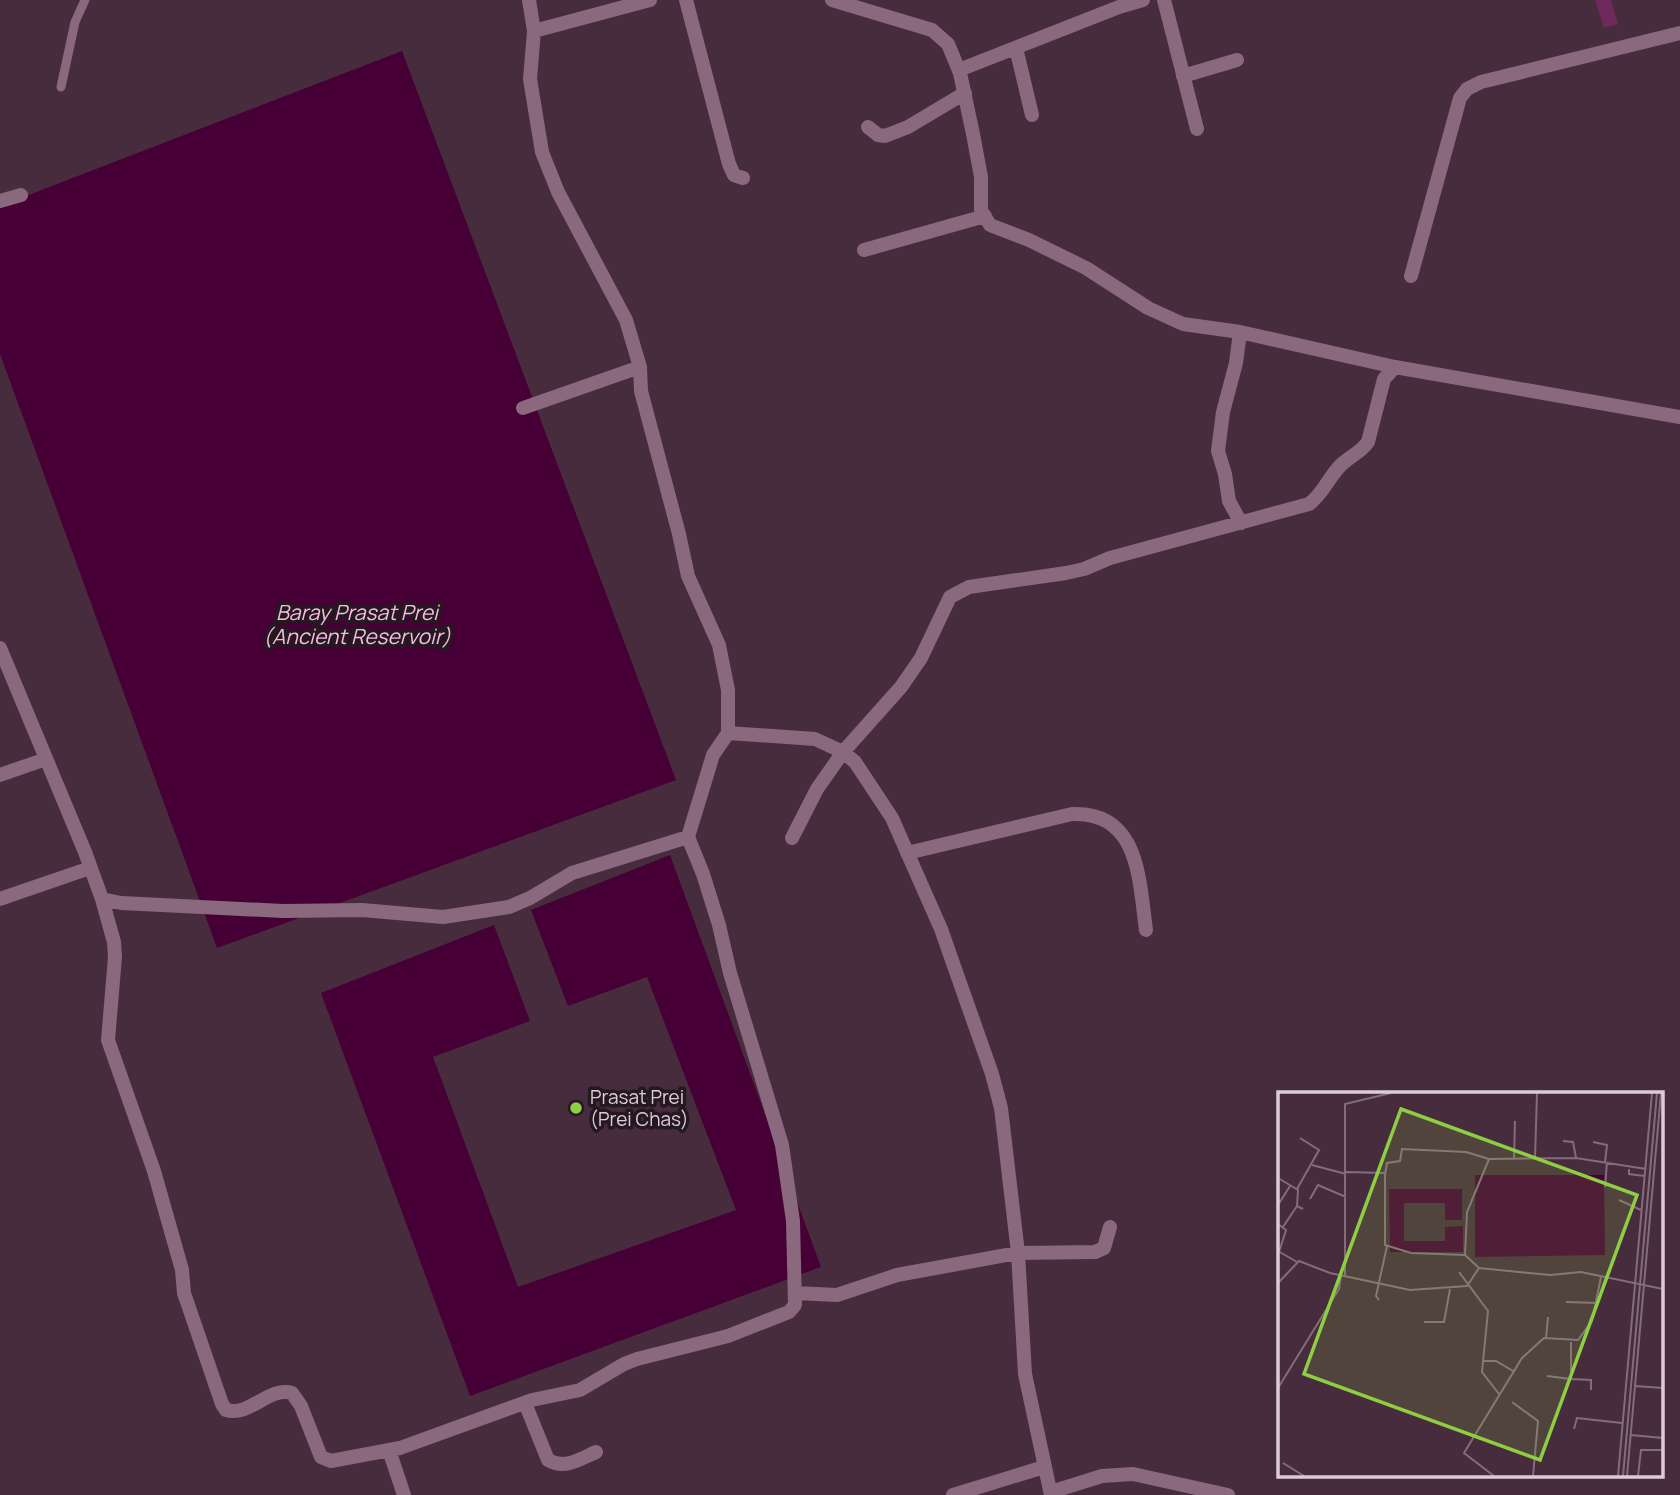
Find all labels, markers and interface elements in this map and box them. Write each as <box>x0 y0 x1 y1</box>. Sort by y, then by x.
water label: Baray Prasat Prei (Ancient Reservoir) <box>263 598 451 650</box>
place label: Prasat Prei (Prei Chas) <box>590 1084 689 1132</box>
inset map <box>1278 1092 1662 1478</box>
marker: Prasat Prei (Prei Chas) <box>568 1100 584 1116</box>

